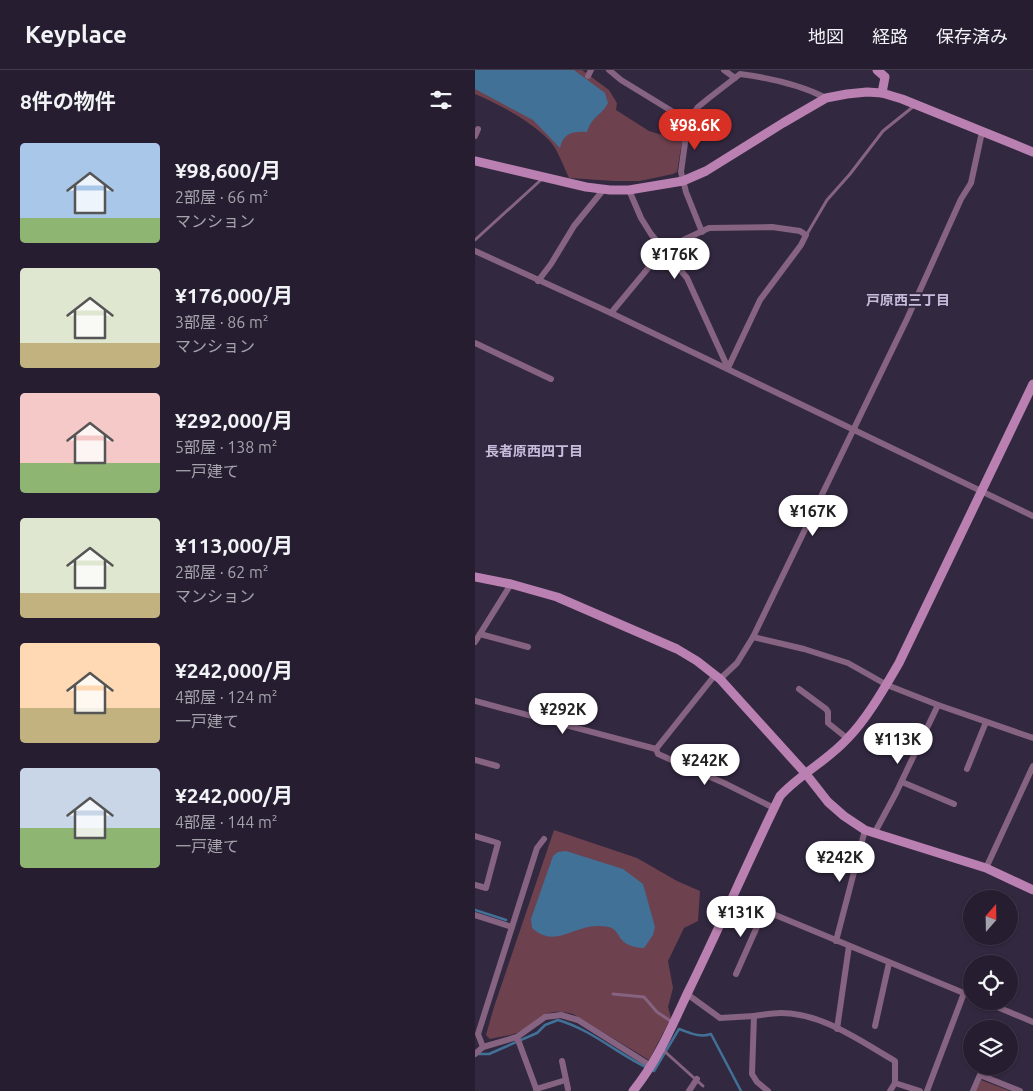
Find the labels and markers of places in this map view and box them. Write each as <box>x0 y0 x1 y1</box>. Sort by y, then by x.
pin: ¥98.6K <box>654 108 736 151</box>
pin: ¥176K <box>640 238 710 280</box>
pin: ¥167K <box>778 494 848 537</box>
pin: ¥292K <box>528 692 598 735</box>
pin: ¥113K <box>863 722 933 765</box>
pin: ¥242K <box>670 744 740 786</box>
pin: ¥242K <box>805 840 875 883</box>
pin: ¥131K <box>706 896 776 938</box>

